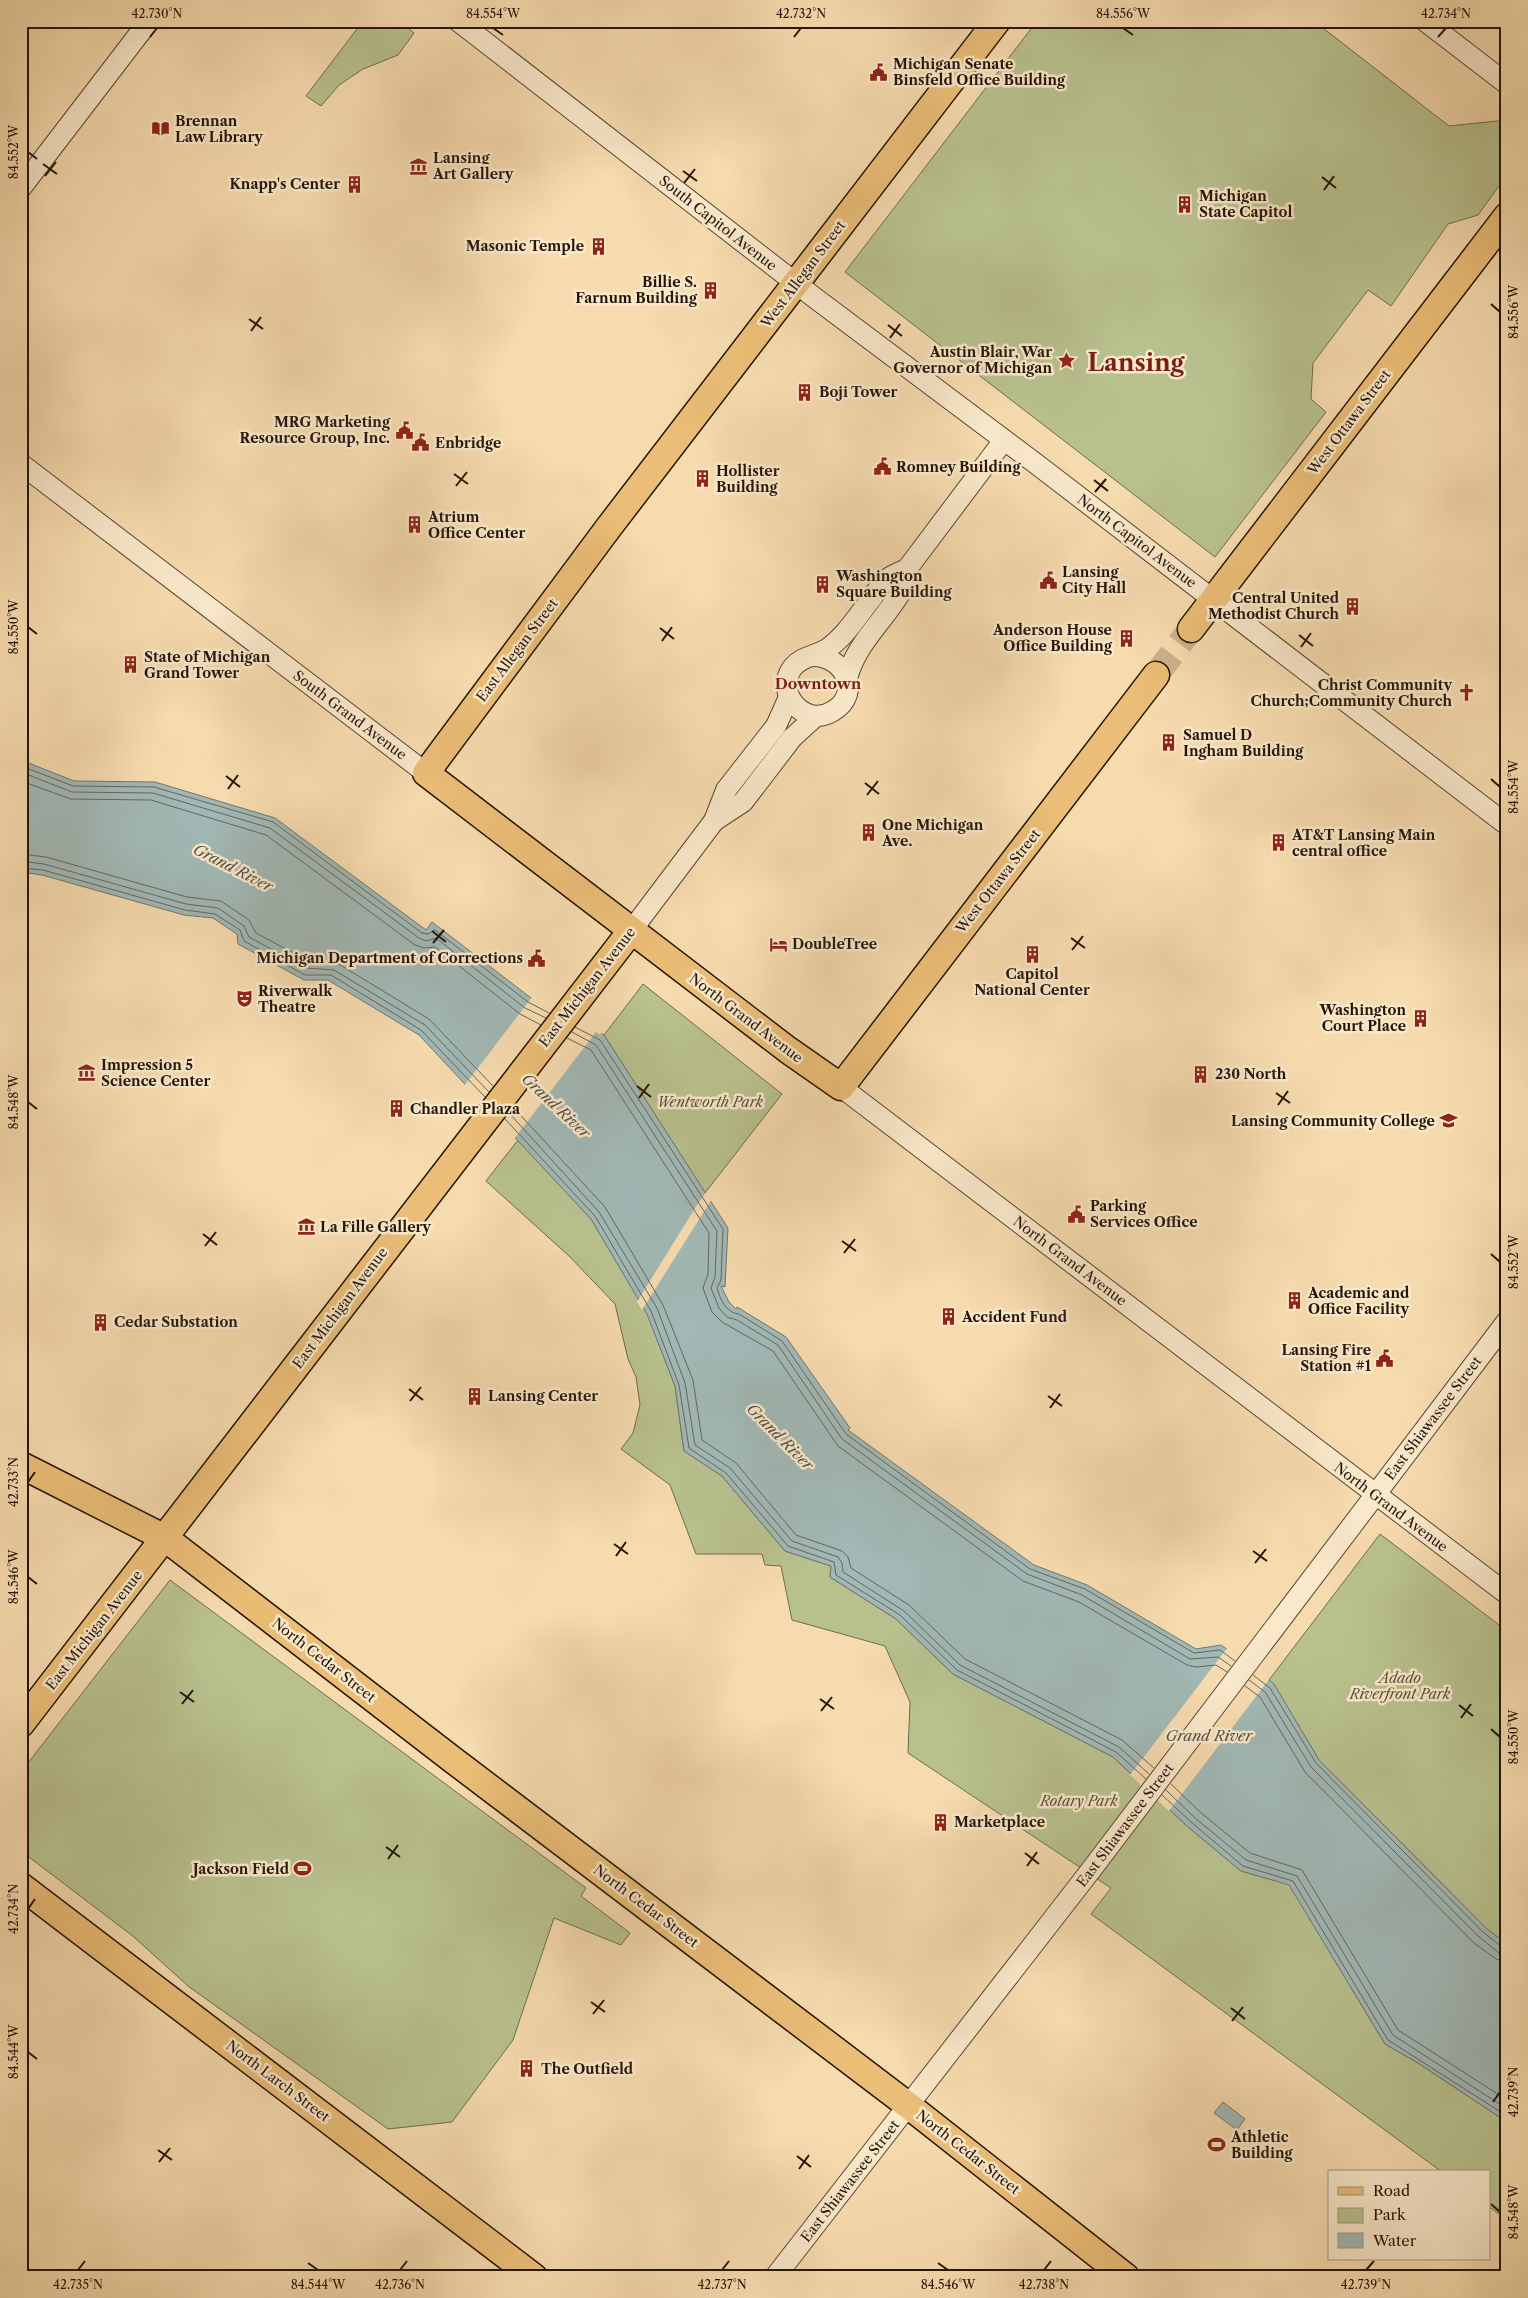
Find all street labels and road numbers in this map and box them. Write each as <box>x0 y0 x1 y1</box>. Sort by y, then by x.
street label: South Capitol Avenue <box>655 171 781 275</box>
street label: West Allegan Street <box>756 217 849 332</box>
street label: West Ottawa Street <box>1303 366 1394 479</box>
street label: North Capitol Avenue <box>1074 490 1200 592</box>
street label: East Allegan Street <box>472 595 562 705</box>
street label: South Grand Avenue <box>290 666 411 764</box>
street label: West Ottawa Street <box>951 825 1044 937</box>
street label: East Michigan Avenue <box>535 923 639 1050</box>
street label: North Grand Avenue <box>686 969 807 1067</box>
street label: North Grand Avenue <box>1010 1212 1131 1310</box>
street label: East Michigan Avenue <box>289 1244 391 1372</box>
street label: East Shiawassee Street <box>1381 1353 1485 1483</box>
street label: North Grand Avenue <box>1331 1458 1452 1556</box>
street label: East Michigan Avenue <box>42 1566 146 1693</box>
street label: North Cedar Street <box>269 1614 380 1706</box>
street label: East Shiawassee Street <box>1073 1760 1177 1890</box>
street label: North Cedar Street <box>590 1861 702 1951</box>
street label: North Larch Street <box>223 2036 333 2126</box>
street label: North Cedar Street <box>913 2106 1024 2198</box>
street label: East Shiawassee Street <box>797 2116 903 2246</box>

